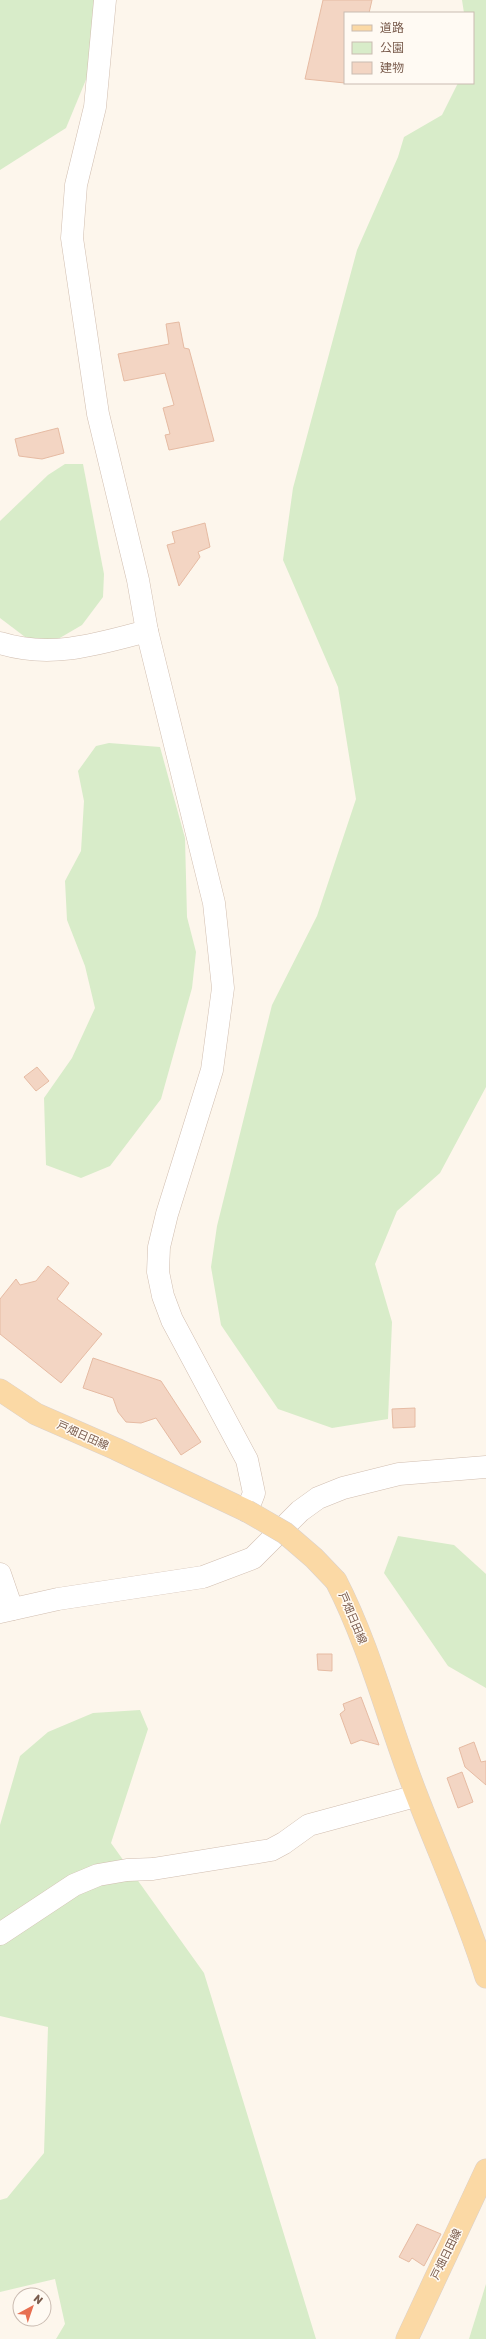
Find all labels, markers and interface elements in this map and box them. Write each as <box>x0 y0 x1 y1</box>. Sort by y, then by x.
legend <box>344 12 474 84</box>
text: 道路 <box>380 21 404 35</box>
text: 公園 <box>380 41 404 55</box>
text: 建物 <box>380 61 404 75</box>
street label: 戸畑日田線 <box>55 1418 111 1453</box>
street label: 戸畑日田線 <box>336 1590 369 1646</box>
street label: 戸畑日田線 <box>429 2227 464 2282</box>
north arrow <box>12 2287 52 2327</box>
text: N <box>31 2292 45 2307</box>

